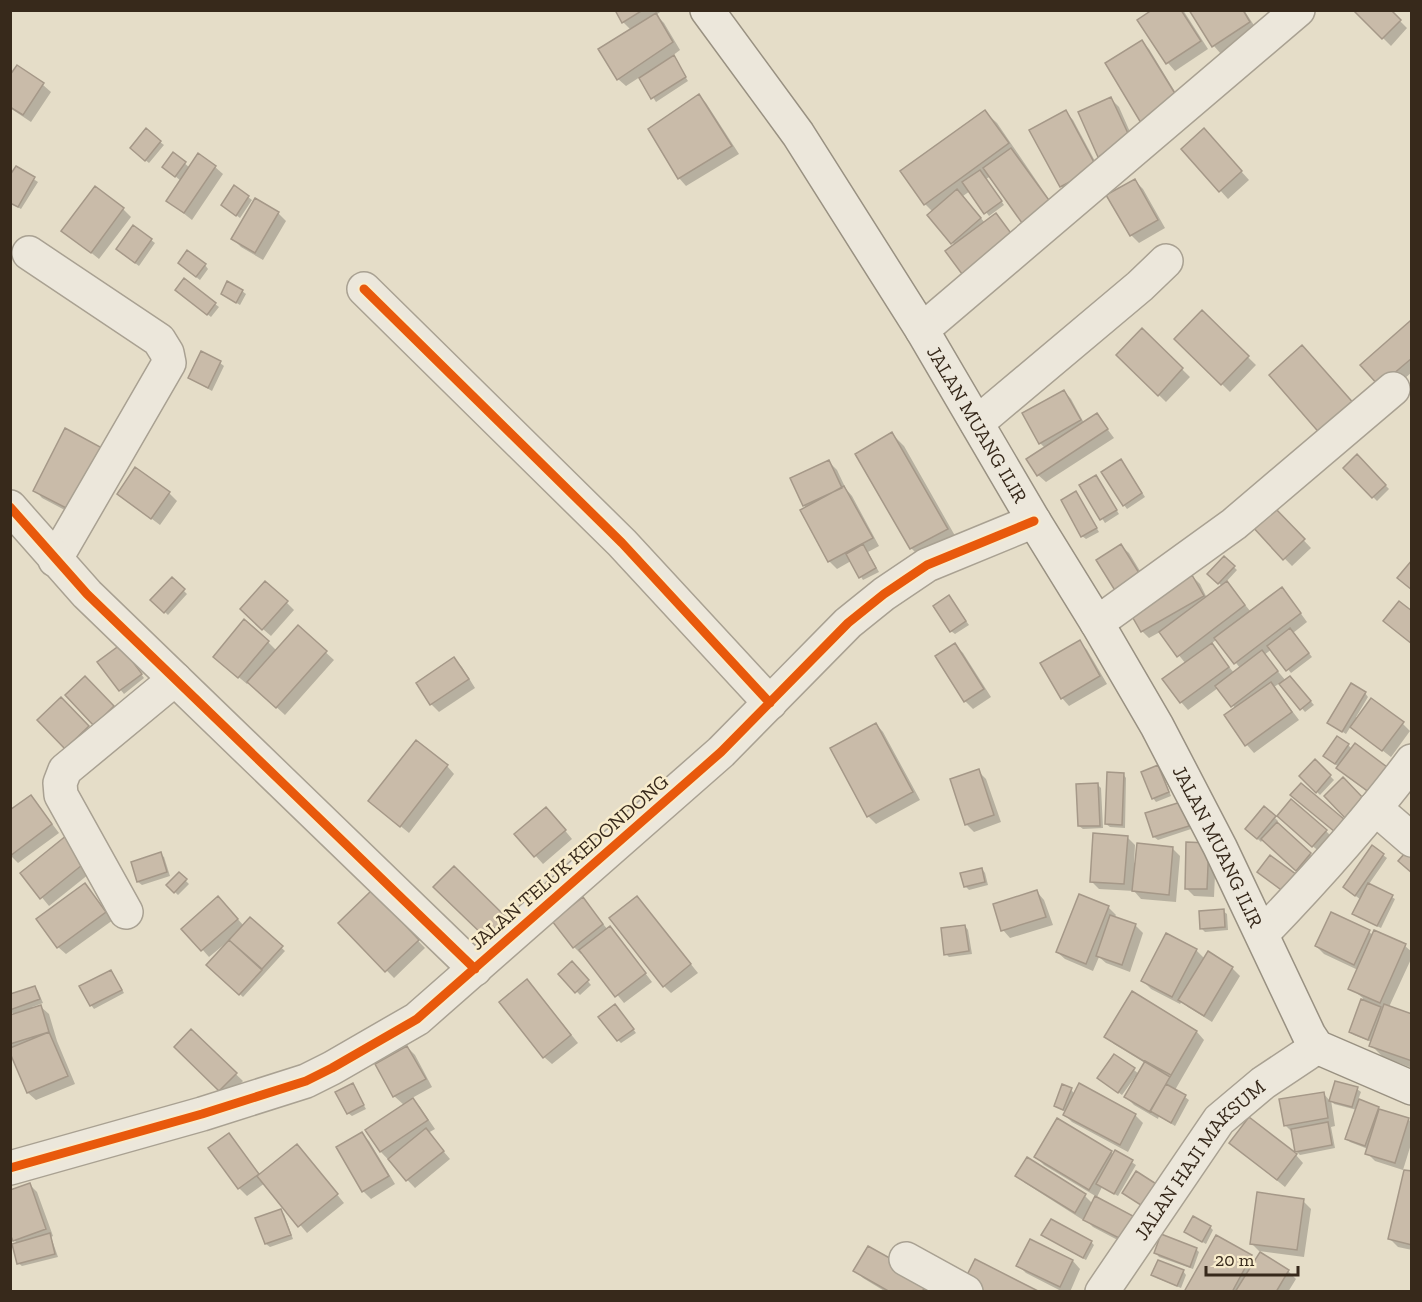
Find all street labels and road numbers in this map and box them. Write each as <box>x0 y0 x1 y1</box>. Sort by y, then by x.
street label: JALAN MUANG ILIR <box>922 342 1033 508</box>
street label: JALAN MUANG ILIR <box>1168 761 1268 932</box>
street label: JALAN TELUK KEDONDONG <box>465 769 673 955</box>
street label: JALAN HAJI MAKSUM <box>1129 1074 1270 1245</box>

